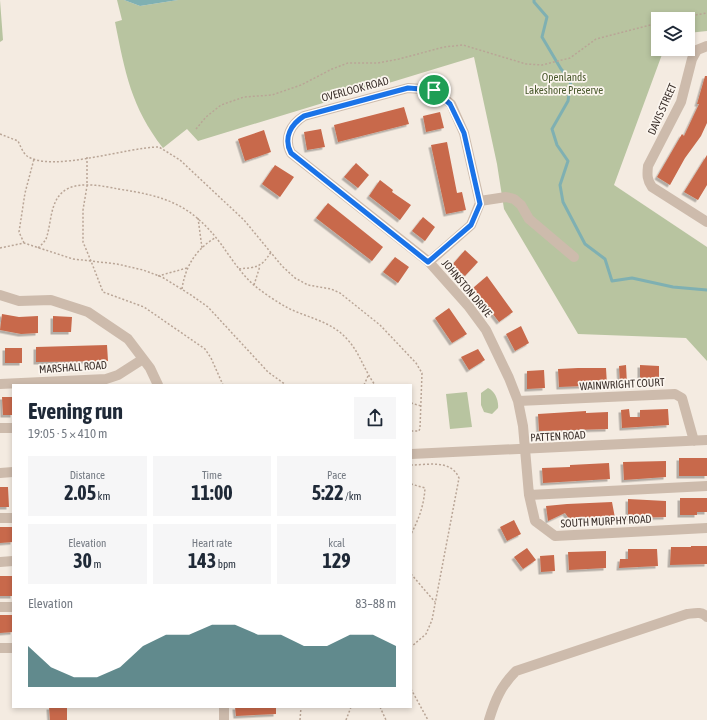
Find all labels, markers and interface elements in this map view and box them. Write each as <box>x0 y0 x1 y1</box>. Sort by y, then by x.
map controls <box>651 12 695 56</box>
button: layers <box>651 12 695 56</box>
park label: Openlands Lakeshore Preserve <box>525 71 603 96</box>
pin <box>417 73 451 107</box>
street label: OVERLOOK ROAD <box>320 74 390 104</box>
icon: arrive <box>423 79 445 101</box>
street label: DAVIS STREET <box>645 81 679 136</box>
street label: JOHNSTON DRIVE <box>440 257 495 319</box>
street label: MARSHALL ROAD <box>39 359 107 375</box>
street label: WAINWRIGHT COURT <box>579 376 665 392</box>
button: share <box>354 397 396 439</box>
text: Evening run <box>28 398 123 424</box>
text: 19:05 · 5 × 410 m <box>28 426 107 441</box>
street label: PATTEN ROAD <box>530 429 586 443</box>
text: Distance <box>70 469 105 481</box>
text: Time <box>202 469 222 481</box>
text: Pace <box>327 469 346 481</box>
text: 2.05 <box>64 481 96 504</box>
text: 11:00 <box>191 481 233 504</box>
text: 5:22 <box>312 481 344 504</box>
text: km <box>96 490 110 502</box>
text: /km <box>344 490 362 502</box>
street label: SOUTH MURPHY ROAD <box>560 513 652 529</box>
text: Elevation <box>68 537 106 549</box>
text: Heart rate <box>192 537 232 549</box>
text: kcal <box>328 537 345 549</box>
text: 30 <box>73 549 92 572</box>
text: 143 <box>188 549 216 572</box>
text: 129 <box>323 549 351 572</box>
text: m <box>92 558 101 570</box>
text: bpm <box>216 558 236 570</box>
text: Elevation <box>28 596 73 611</box>
text: 83–88 m <box>355 596 396 611</box>

